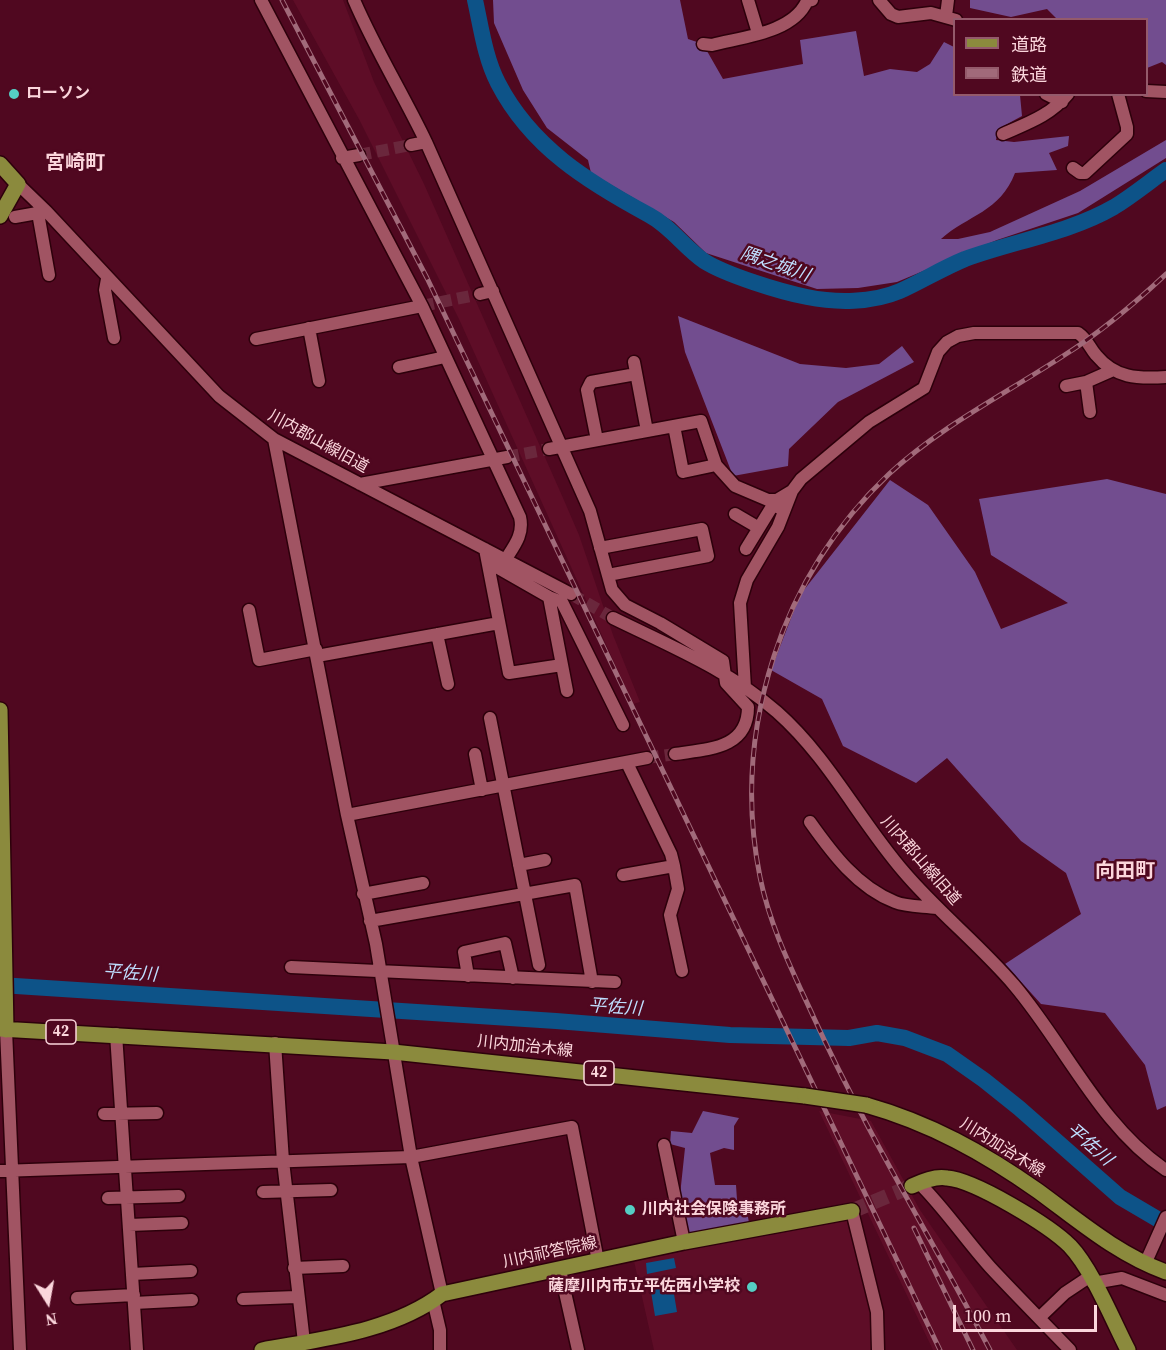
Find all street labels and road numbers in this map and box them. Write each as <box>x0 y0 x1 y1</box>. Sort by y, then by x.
street label: 川内郡山線旧道 <box>264 406 372 478</box>
street label: 川内郡山線旧道 <box>876 812 964 910</box>
road number: 42 <box>46 1020 76 1044</box>
street label: 川内加治木線 <box>476 1032 574 1062</box>
road number: 42 <box>584 1061 614 1085</box>
street label: 川内加治木線 <box>956 1114 1048 1182</box>
street label: 川内祁答院線 <box>501 1234 599 1272</box>

